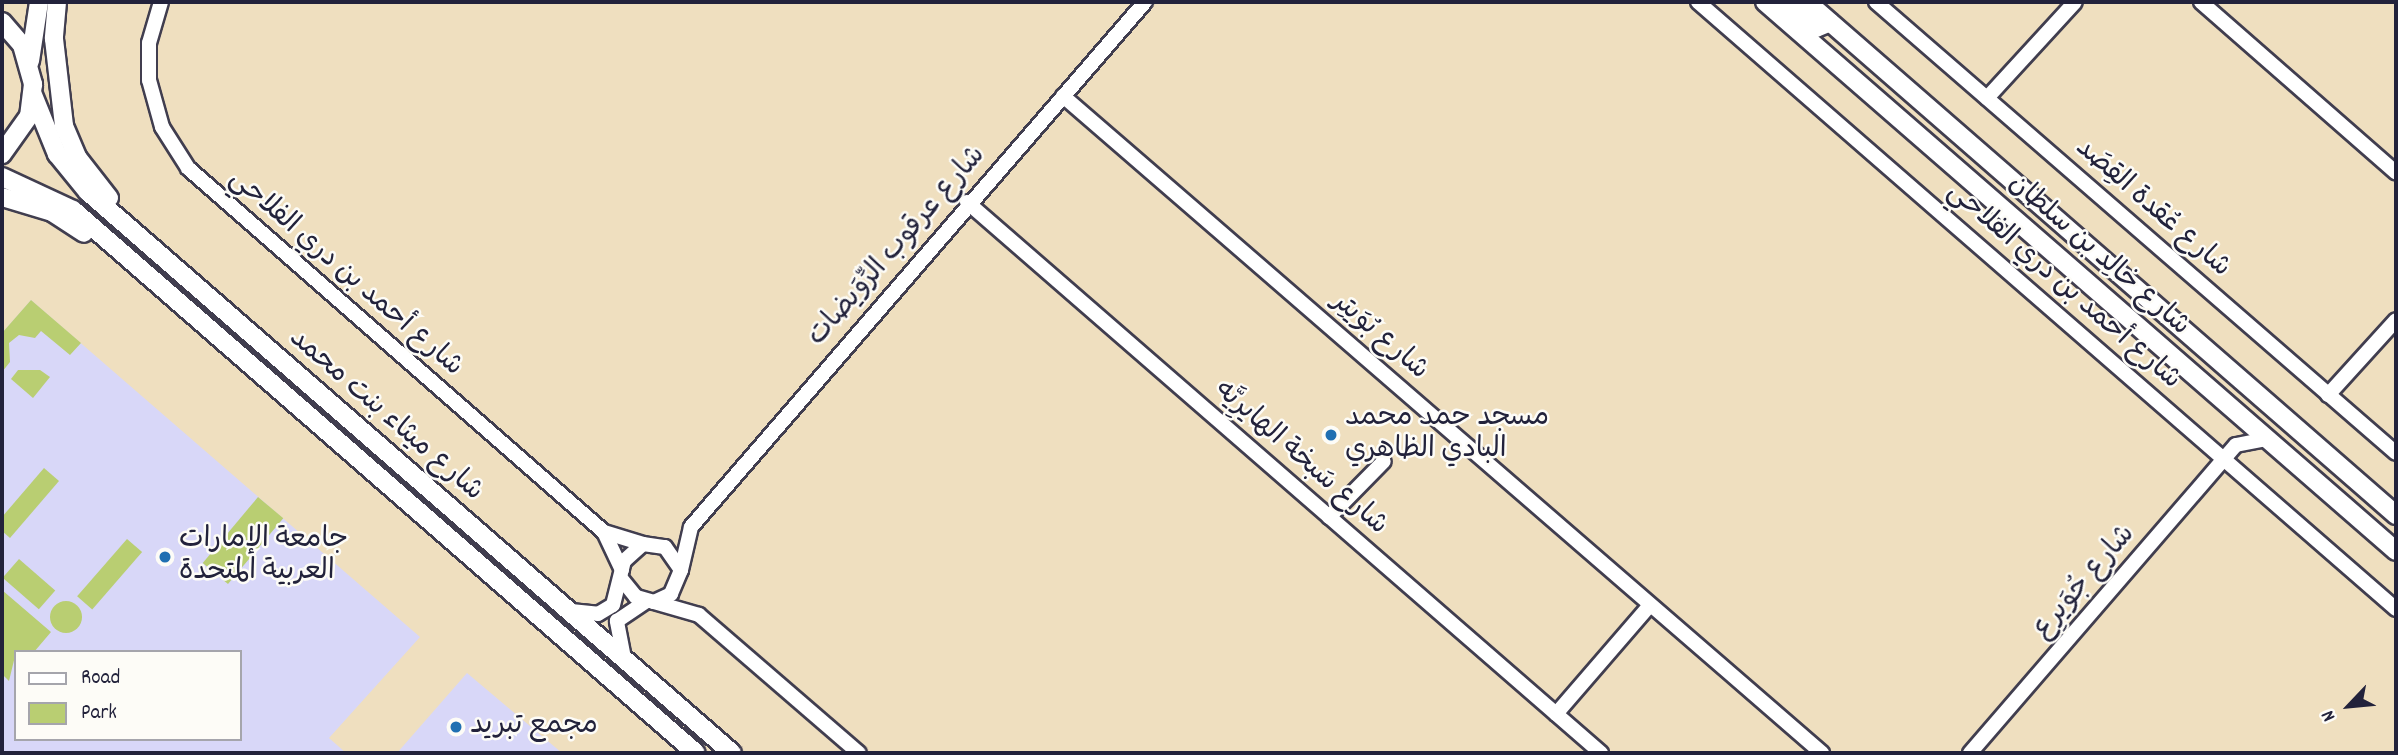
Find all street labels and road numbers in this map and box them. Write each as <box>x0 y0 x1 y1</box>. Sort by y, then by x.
street label: شارع عُقدة القِصَد <box>2067 132 2237 286</box>
street label: شارع عرقوب الرِّوَيضات <box>802 140 994 354</box>
street label: شارع أحمد بن دري الفلاحي <box>221 163 469 385</box>
street label: شارع خالِد بن سلطان <box>2000 168 2196 344</box>
street label: شارع أحمد بن دري الفلاحي <box>1939 176 2187 398</box>
street label: شارع بُوَيتِر <box>1324 286 1434 388</box>
street label: شارع ميثاء بنت محمد <box>281 323 489 509</box>
street label: شارع سَبخة الهايرِيَّه <box>1207 375 1393 543</box>
street label: شارع جُوَيرِع <box>2026 519 2144 647</box>

